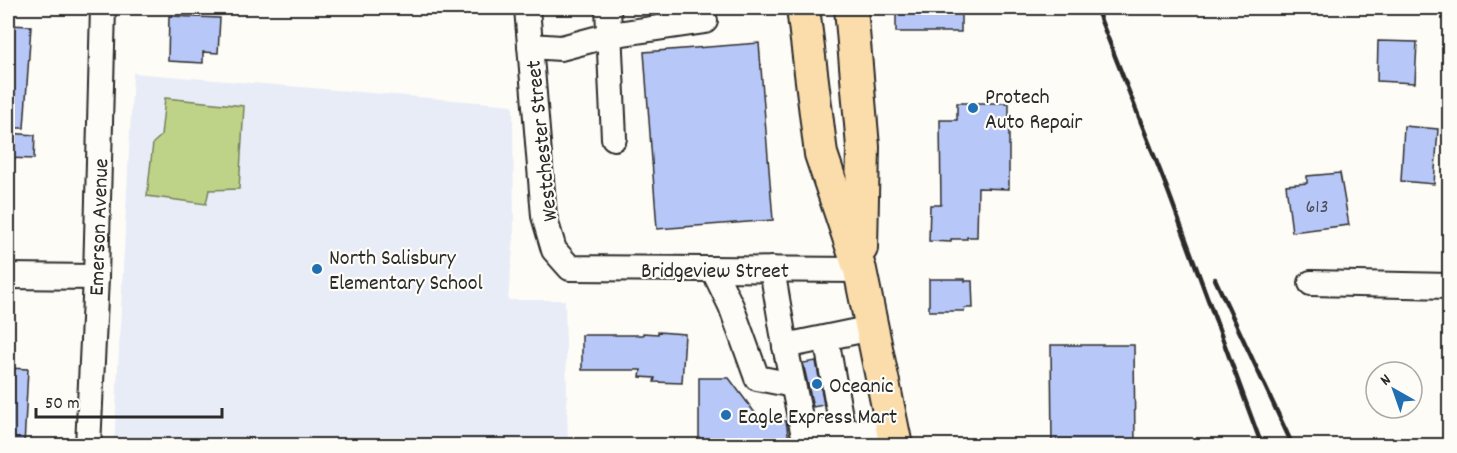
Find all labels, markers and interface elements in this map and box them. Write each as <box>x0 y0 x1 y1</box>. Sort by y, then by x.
street label: Westchester Street <box>520 58 567 223</box>
place label: Protech Auto Repair <box>985 83 1083 139</box>
marker: Protech Auto Repair <box>966 101 980 115</box>
street label: Emerson Avenue <box>83 158 118 296</box>
house number: 613 <box>1305 194 1329 222</box>
place label: North Salisbury Elementary School <box>329 244 483 300</box>
street label: Bridgeview Street <box>641 257 789 288</box>
marker: North Salisbury Elementary School <box>310 262 324 276</box>
north arrow <box>1364 360 1424 420</box>
text: N <box>1376 369 1396 392</box>
place label: Oceanic <box>829 372 894 403</box>
marker: Oceanic <box>810 377 824 391</box>
scale bar <box>36 381 222 419</box>
text: 50 m <box>45 392 80 417</box>
place label: Eagle Express Mart <box>738 403 897 434</box>
marker: Eagle Express Mart <box>719 408 733 422</box>

